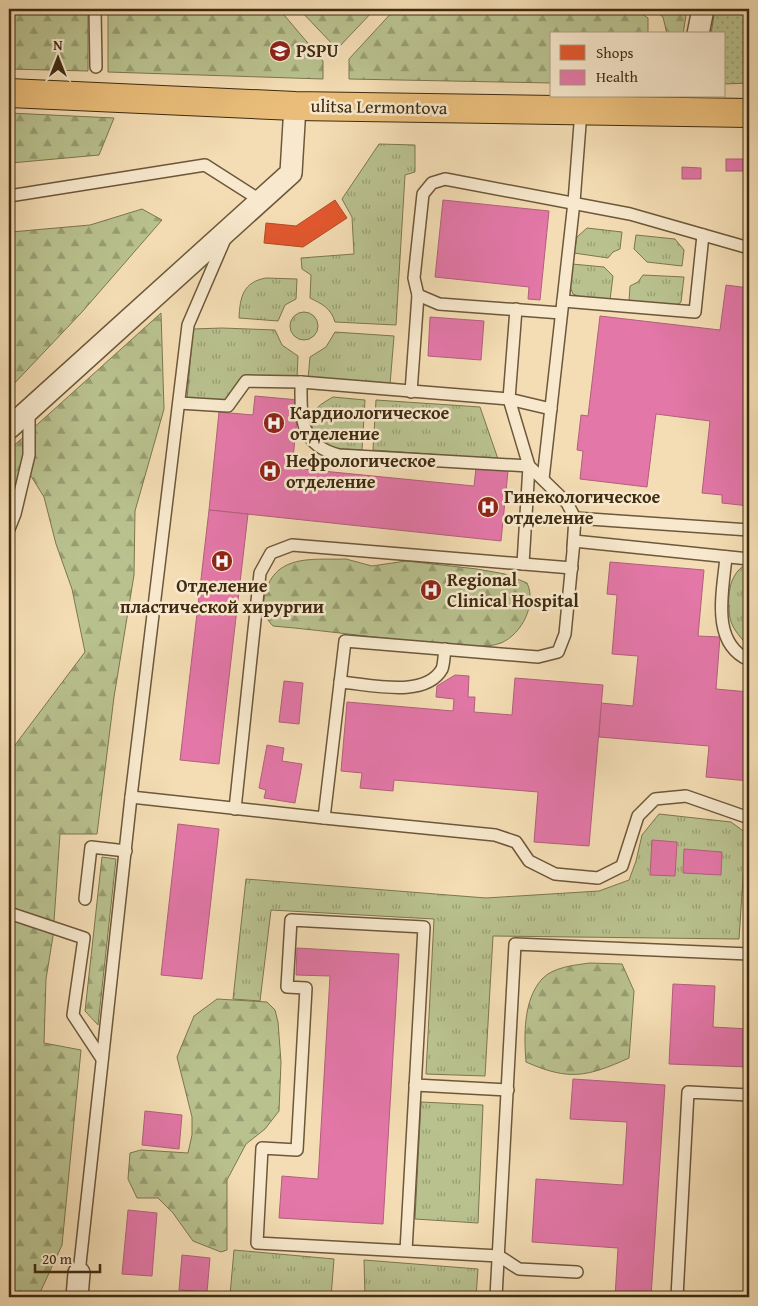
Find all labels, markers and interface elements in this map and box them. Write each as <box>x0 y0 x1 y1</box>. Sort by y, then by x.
north arrow <box>32 32 82 82</box>
legend <box>550 32 726 98</box>
text: N <box>53 35 63 55</box>
place label: PSPU <box>296 37 339 64</box>
school or university icon: PSPU <box>268 39 292 63</box>
text: Shops <box>596 42 633 63</box>
text: Health <box>596 66 639 87</box>
street label: ulitsa Lermontova <box>310 92 448 121</box>
place label: Кардиологическое отделение <box>290 399 450 447</box>
hospital icon: Кардиологическое отделение <box>262 411 286 435</box>
place label: Нефрологическое отделение <box>286 447 436 495</box>
hospital icon: Нефрологическое отделение <box>258 459 282 483</box>
place label: Гинекологическое отделение <box>504 483 661 531</box>
hospital icon: Гинекологическое отделение <box>476 495 500 519</box>
hospital icon: Отделение пластической хирургии <box>210 549 234 573</box>
place label: Regional Clinical Hospital <box>447 566 579 614</box>
place label: Отделение пластической хирургии <box>120 572 324 620</box>
hospital icon: Regional Clinical Hospital <box>419 578 443 602</box>
scale bar <box>35 1241 100 1273</box>
text: 20 m <box>42 1248 73 1269</box>

